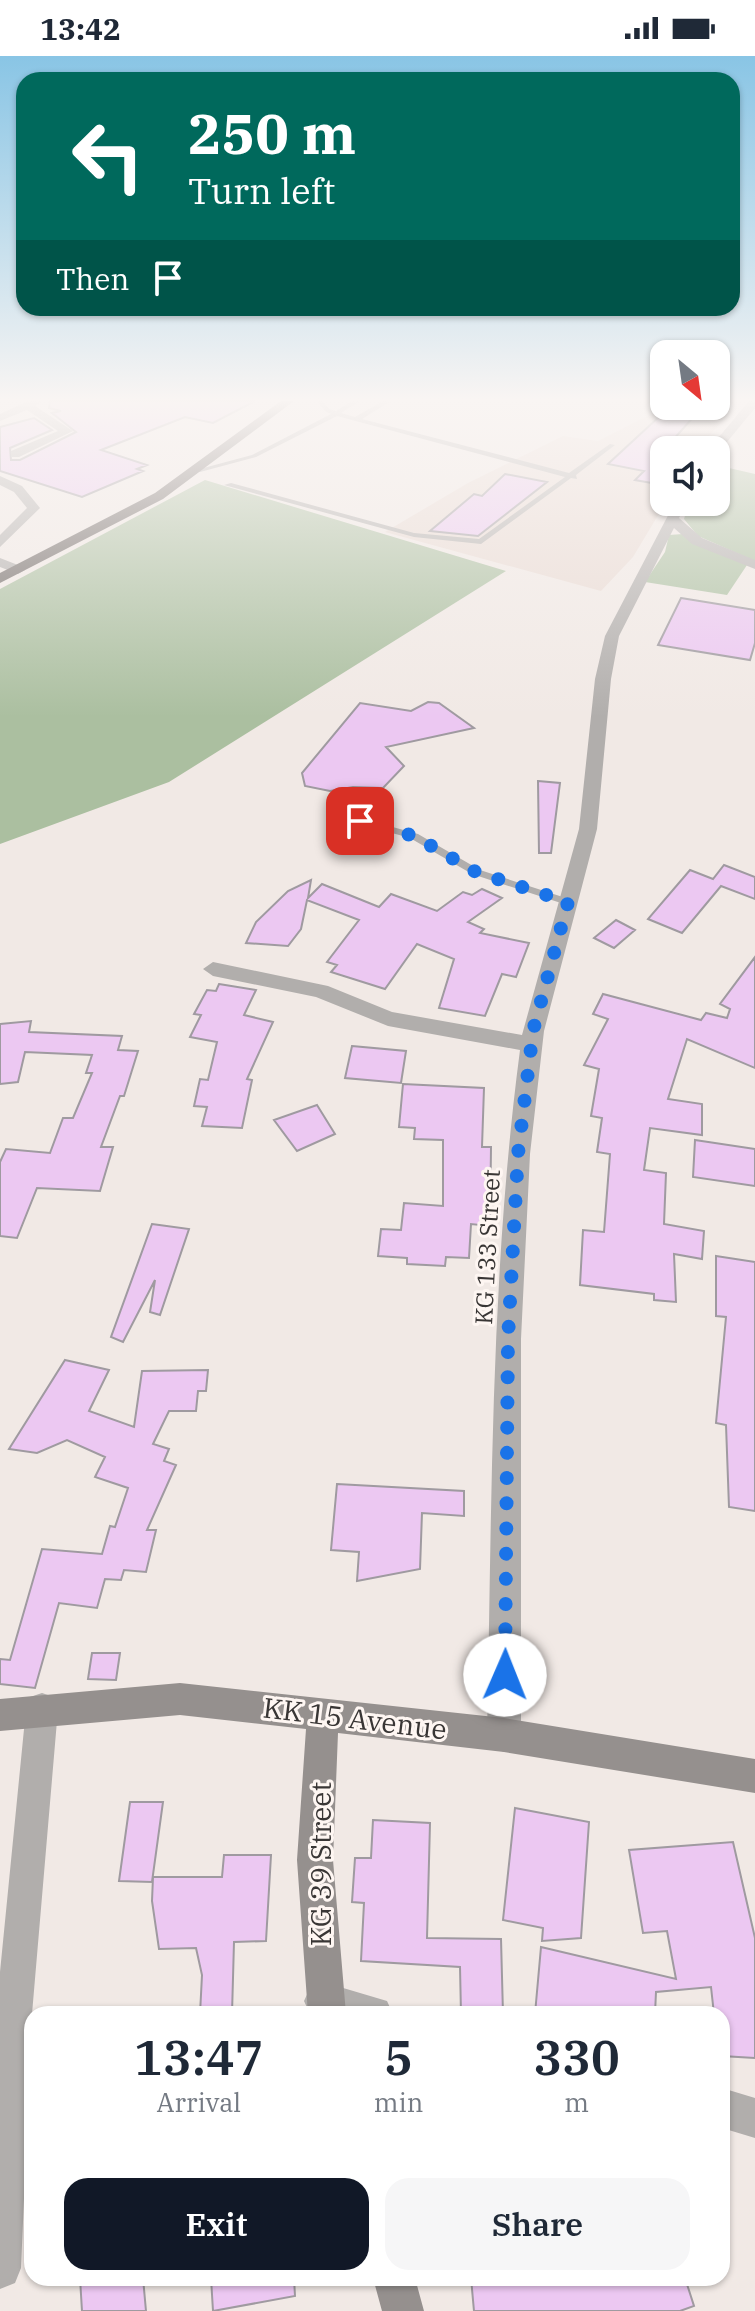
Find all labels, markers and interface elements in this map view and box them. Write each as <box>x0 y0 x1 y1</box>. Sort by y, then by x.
text: 13:42 <box>40 9 121 48</box>
text: 250 m <box>188 97 356 169</box>
icon: left <box>56 104 160 208</box>
text: Turn left <box>188 167 335 214</box>
icon: arrive <box>146 256 190 300</box>
text: Then <box>56 259 130 298</box>
north arrow <box>650 340 730 420</box>
map controls <box>650 340 730 516</box>
button: sound <box>650 436 730 516</box>
pin <box>326 787 394 855</box>
icon: arrive <box>338 799 382 843</box>
street label: KG 133 Street <box>467 1169 507 1325</box>
position arrow <box>463 1633 547 1717</box>
street label: KK 15 Avenue <box>261 1688 449 1748</box>
street label: KG 39 Street <box>302 1782 339 1946</box>
text: 13:47 <box>134 2026 264 2088</box>
text: 5 <box>384 2026 413 2088</box>
text: 330 <box>533 2026 620 2088</box>
text: Arrival <box>157 2085 241 2119</box>
text: min <box>374 2085 423 2119</box>
text: m <box>564 2085 589 2119</box>
button: Exit <box>64 2178 369 2270</box>
button: Share <box>385 2178 690 2270</box>

